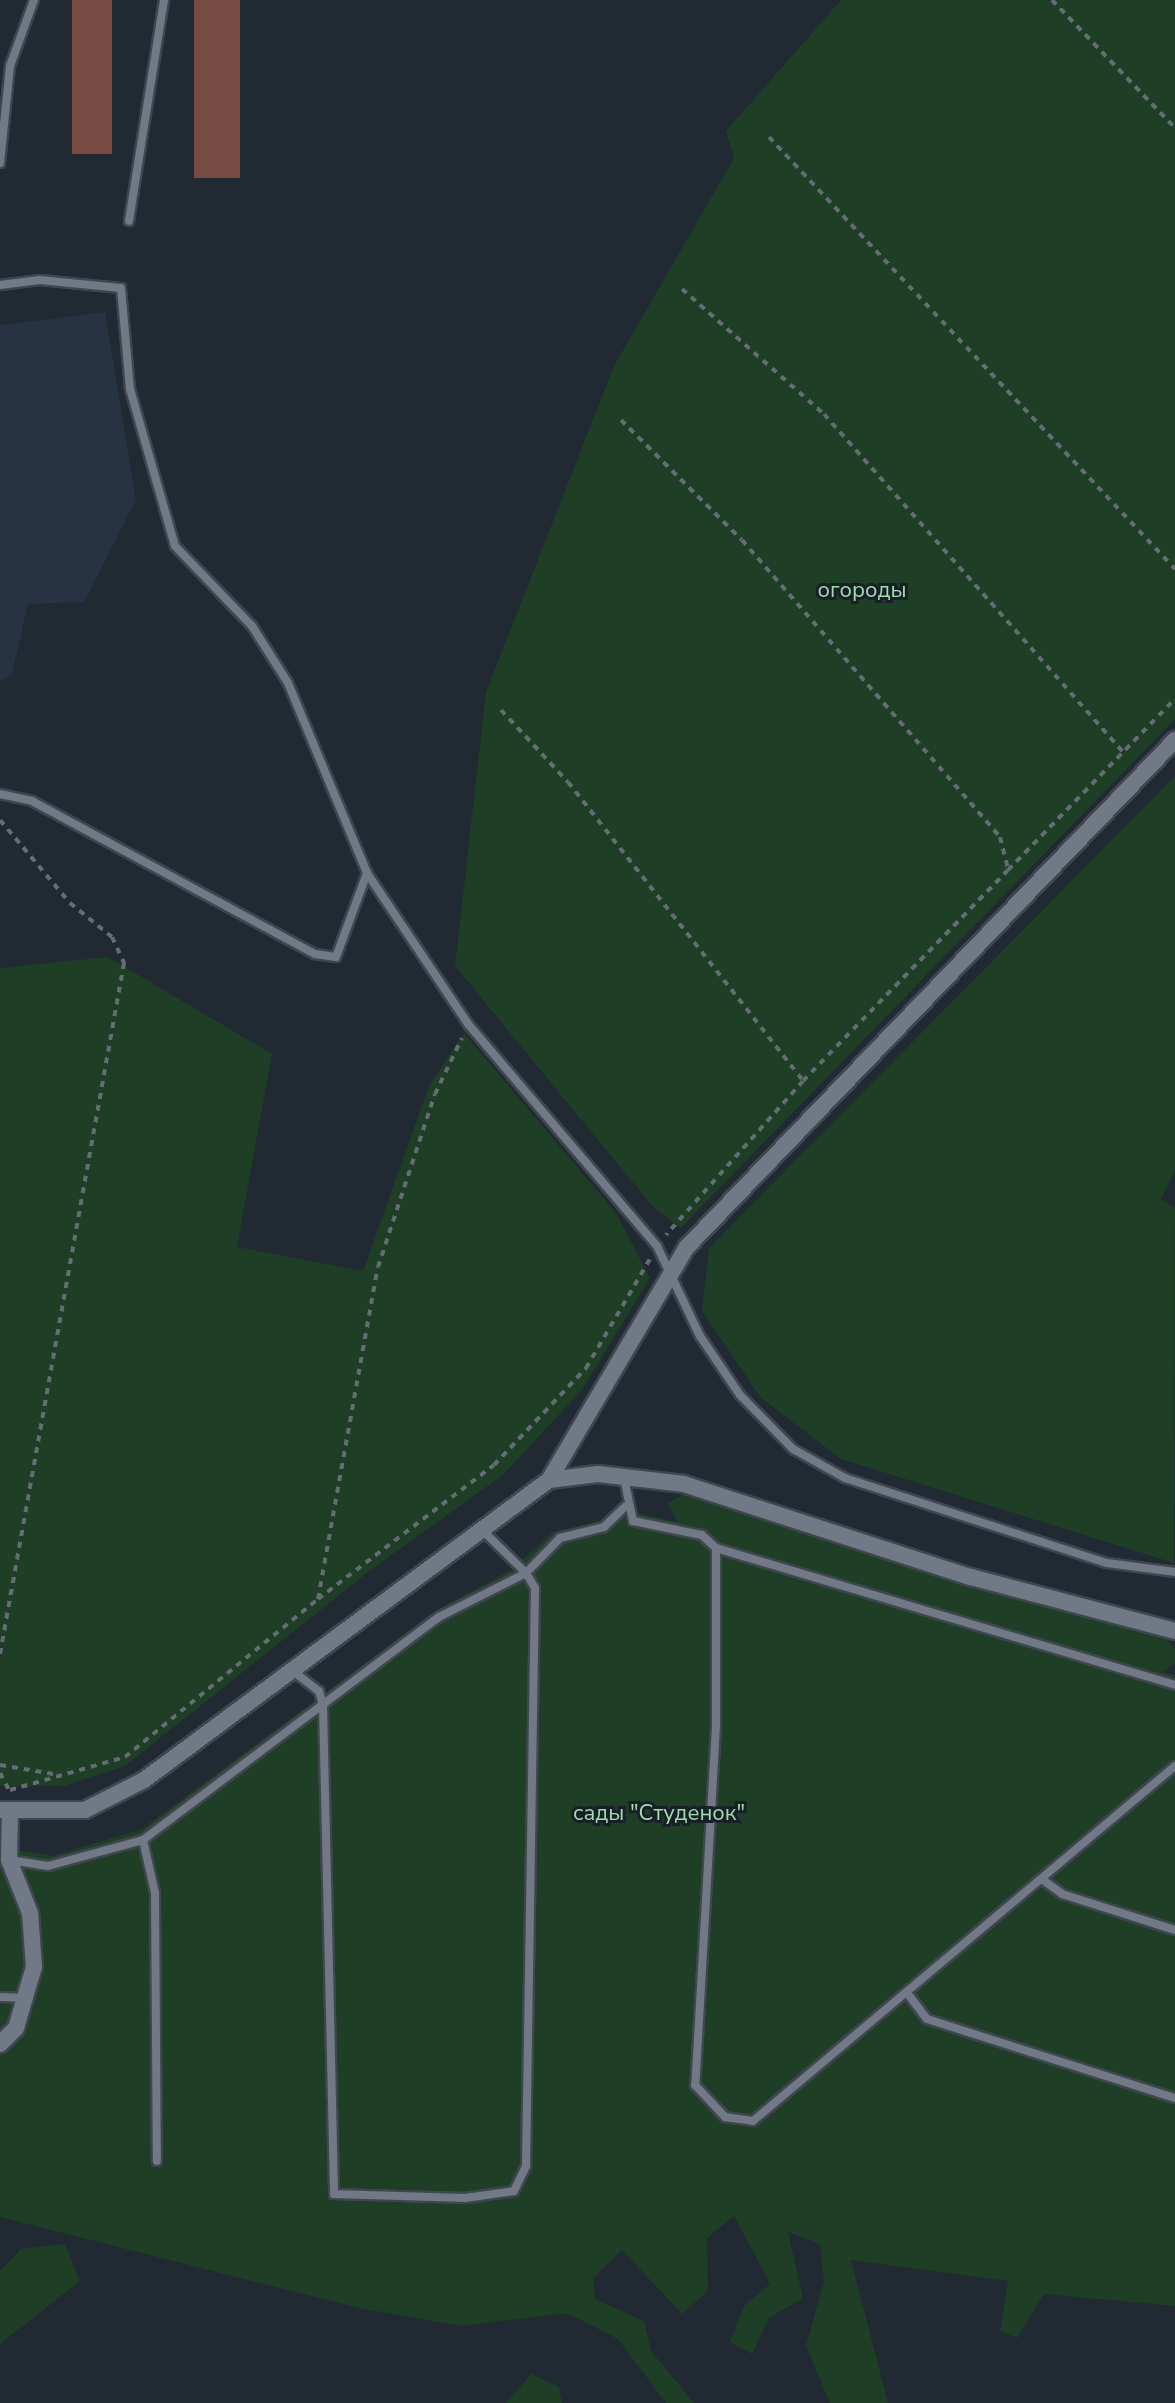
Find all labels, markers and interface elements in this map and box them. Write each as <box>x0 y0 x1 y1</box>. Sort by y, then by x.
park label: огороды <box>817 578 907 604</box>
park label: сады "Студенок" <box>573 1801 745 1827</box>

